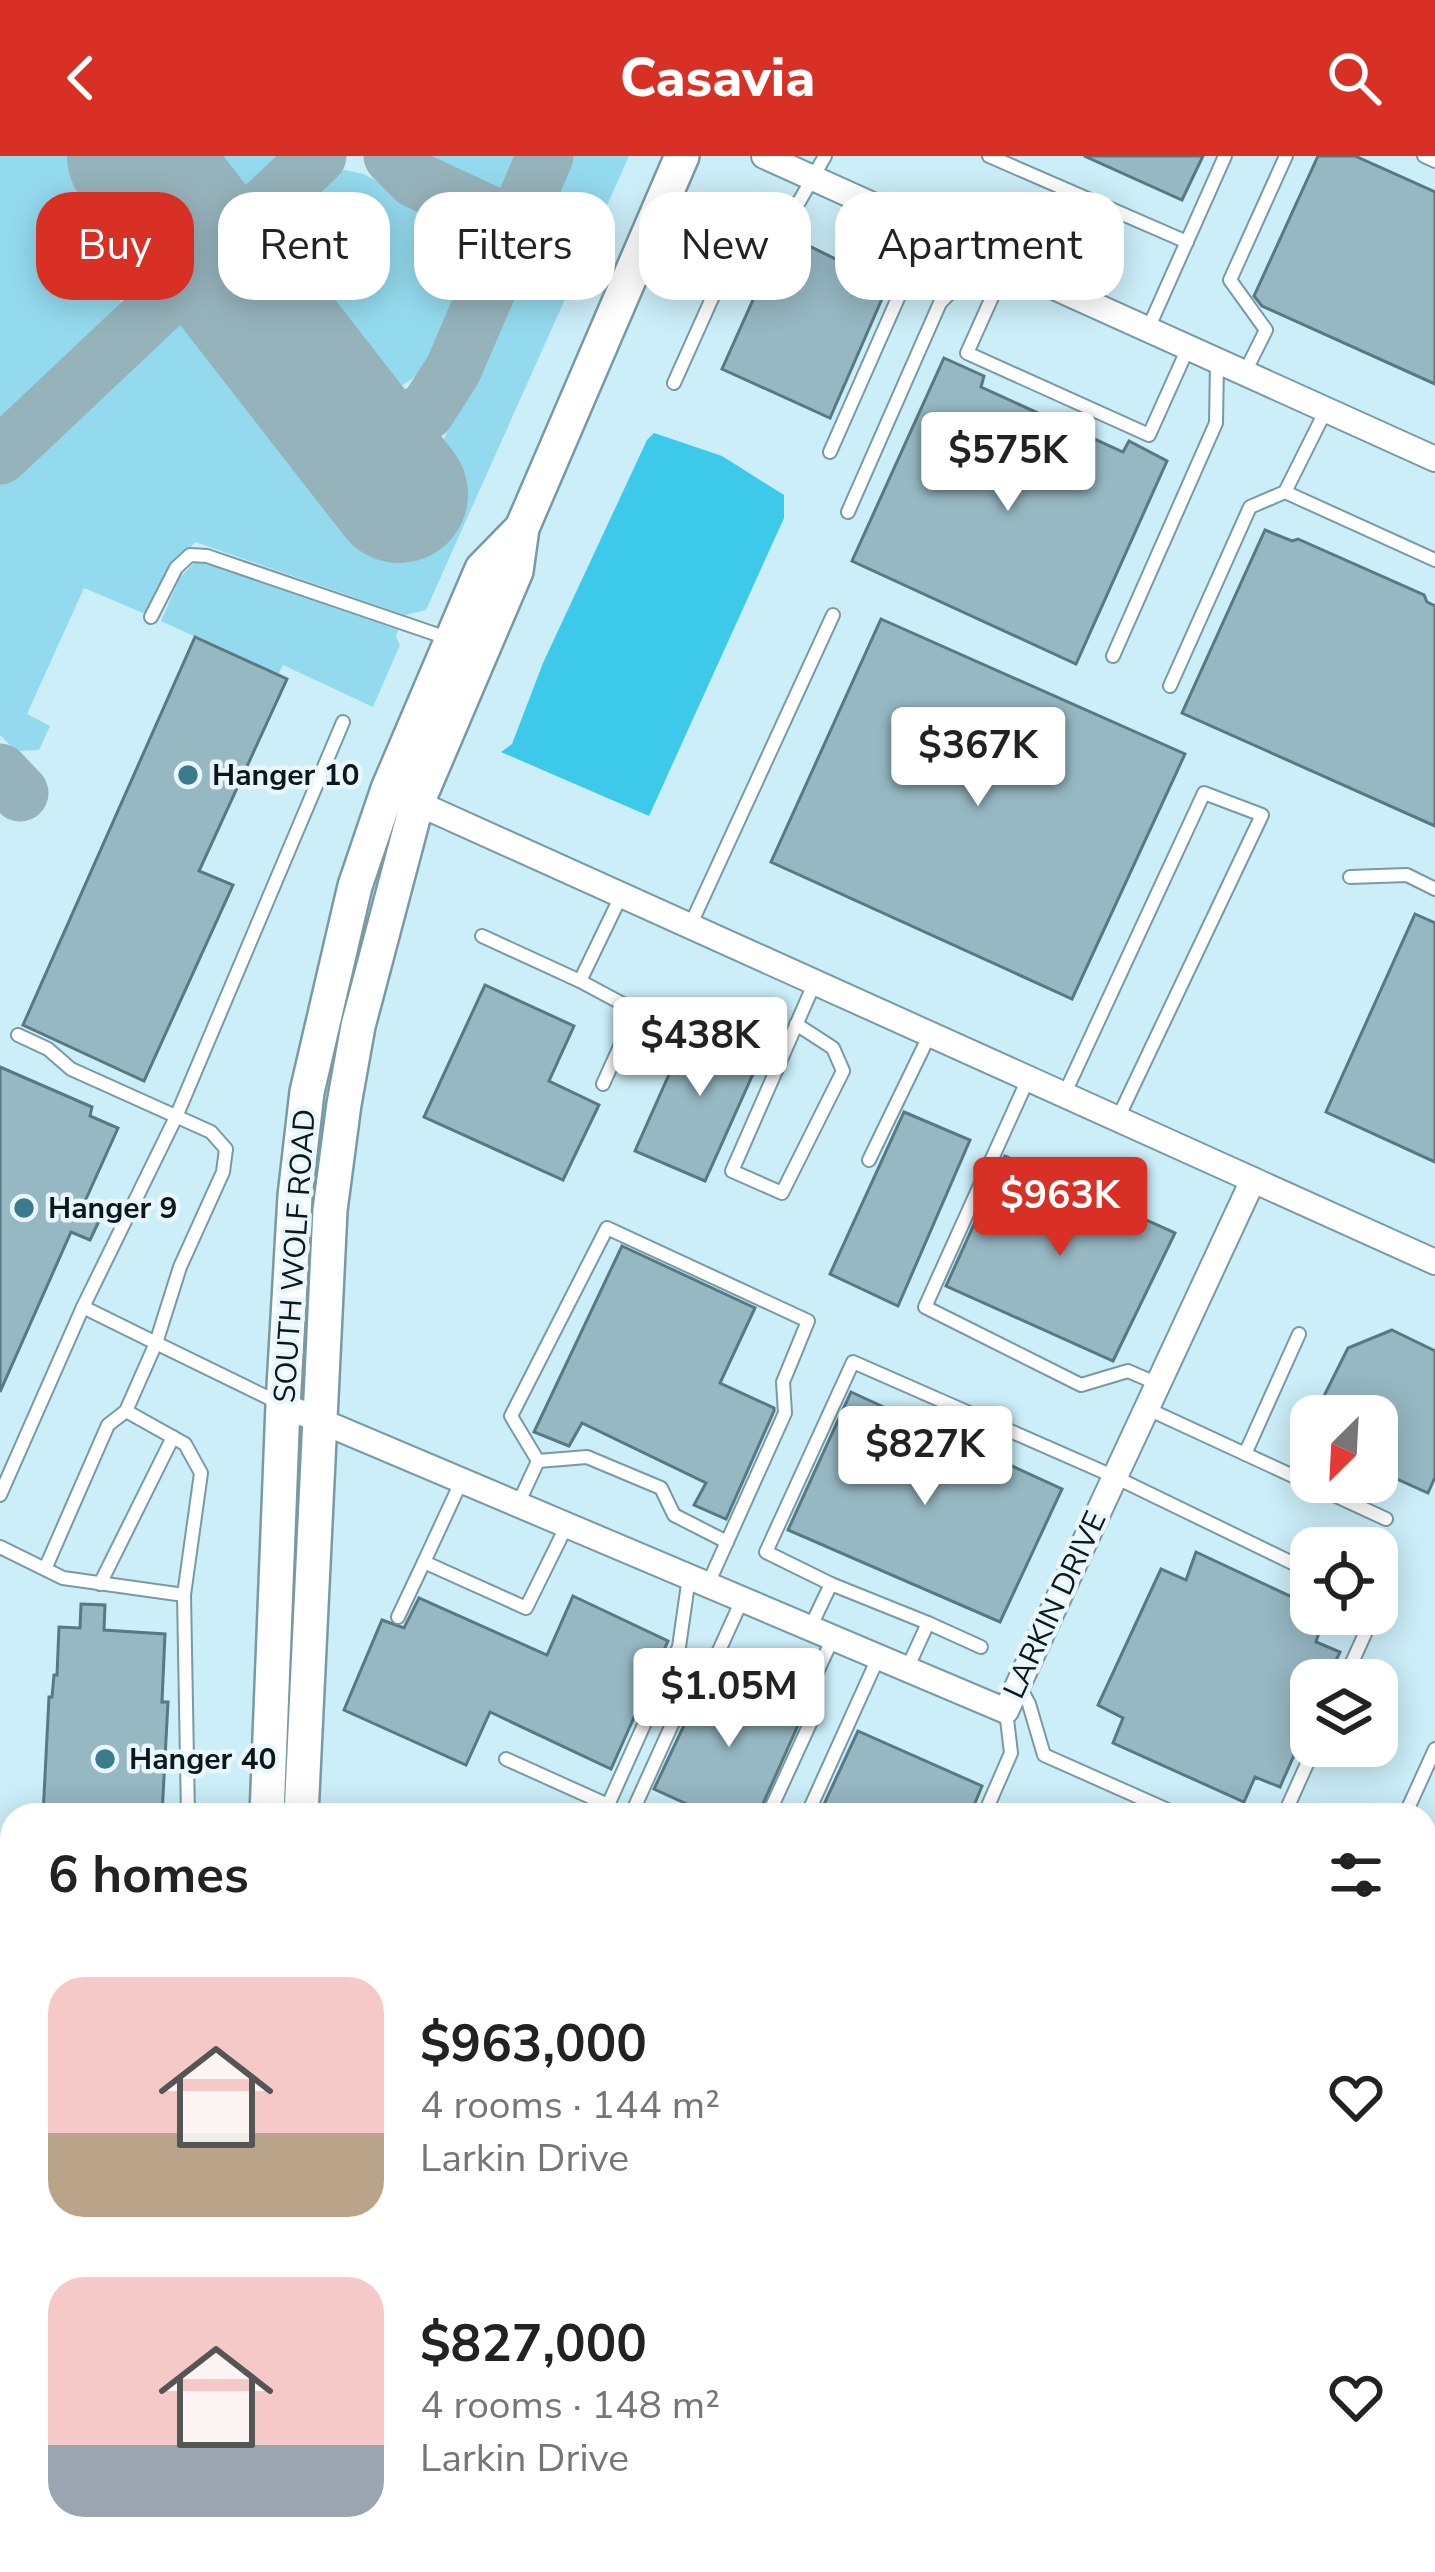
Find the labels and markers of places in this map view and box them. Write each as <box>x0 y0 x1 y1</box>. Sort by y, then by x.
pin: $575K <box>924 412 1092 514</box>
pin: $367K <box>894 707 1062 809</box>
place label: Hanger 10 <box>212 755 359 796</box>
marker: Hanger 10 <box>175 762 201 788</box>
pin: $438K <box>616 997 784 1099</box>
pin: $963K <box>976 1157 1144 1259</box>
place label: Hanger 9 <box>48 1188 177 1229</box>
marker: Hanger 9 <box>11 1195 37 1221</box>
pin: $827K <box>841 1406 1009 1508</box>
pin: $1.05M <box>631 1648 827 1750</box>
place label: Hanger 40 <box>129 1739 276 1780</box>
marker: Hanger 40 <box>92 1746 118 1772</box>

